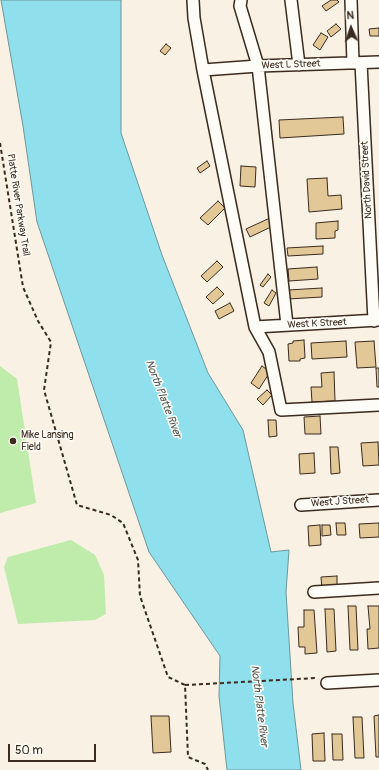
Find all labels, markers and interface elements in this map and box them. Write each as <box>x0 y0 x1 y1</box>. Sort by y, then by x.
north arrow <box>331 8 371 48</box>
text: N <box>346 9 354 22</box>
street label: West L Street <box>261 58 321 72</box>
street label: North David Street <box>359 141 375 219</box>
street label: Platte River Parkway Trail <box>4 153 32 257</box>
street label: West K Street <box>287 316 347 332</box>
water label: North Platte River <box>142 358 184 440</box>
place label: Mike Lansing Field <box>21 429 74 452</box>
marker: Mike Lansing Field <box>8 436 18 446</box>
street label: West J Street <box>311 494 369 510</box>
water label: North Platte River <box>247 664 271 748</box>
scale bar <box>10 736 98 762</box>
text: 50 m <box>15 743 43 758</box>

